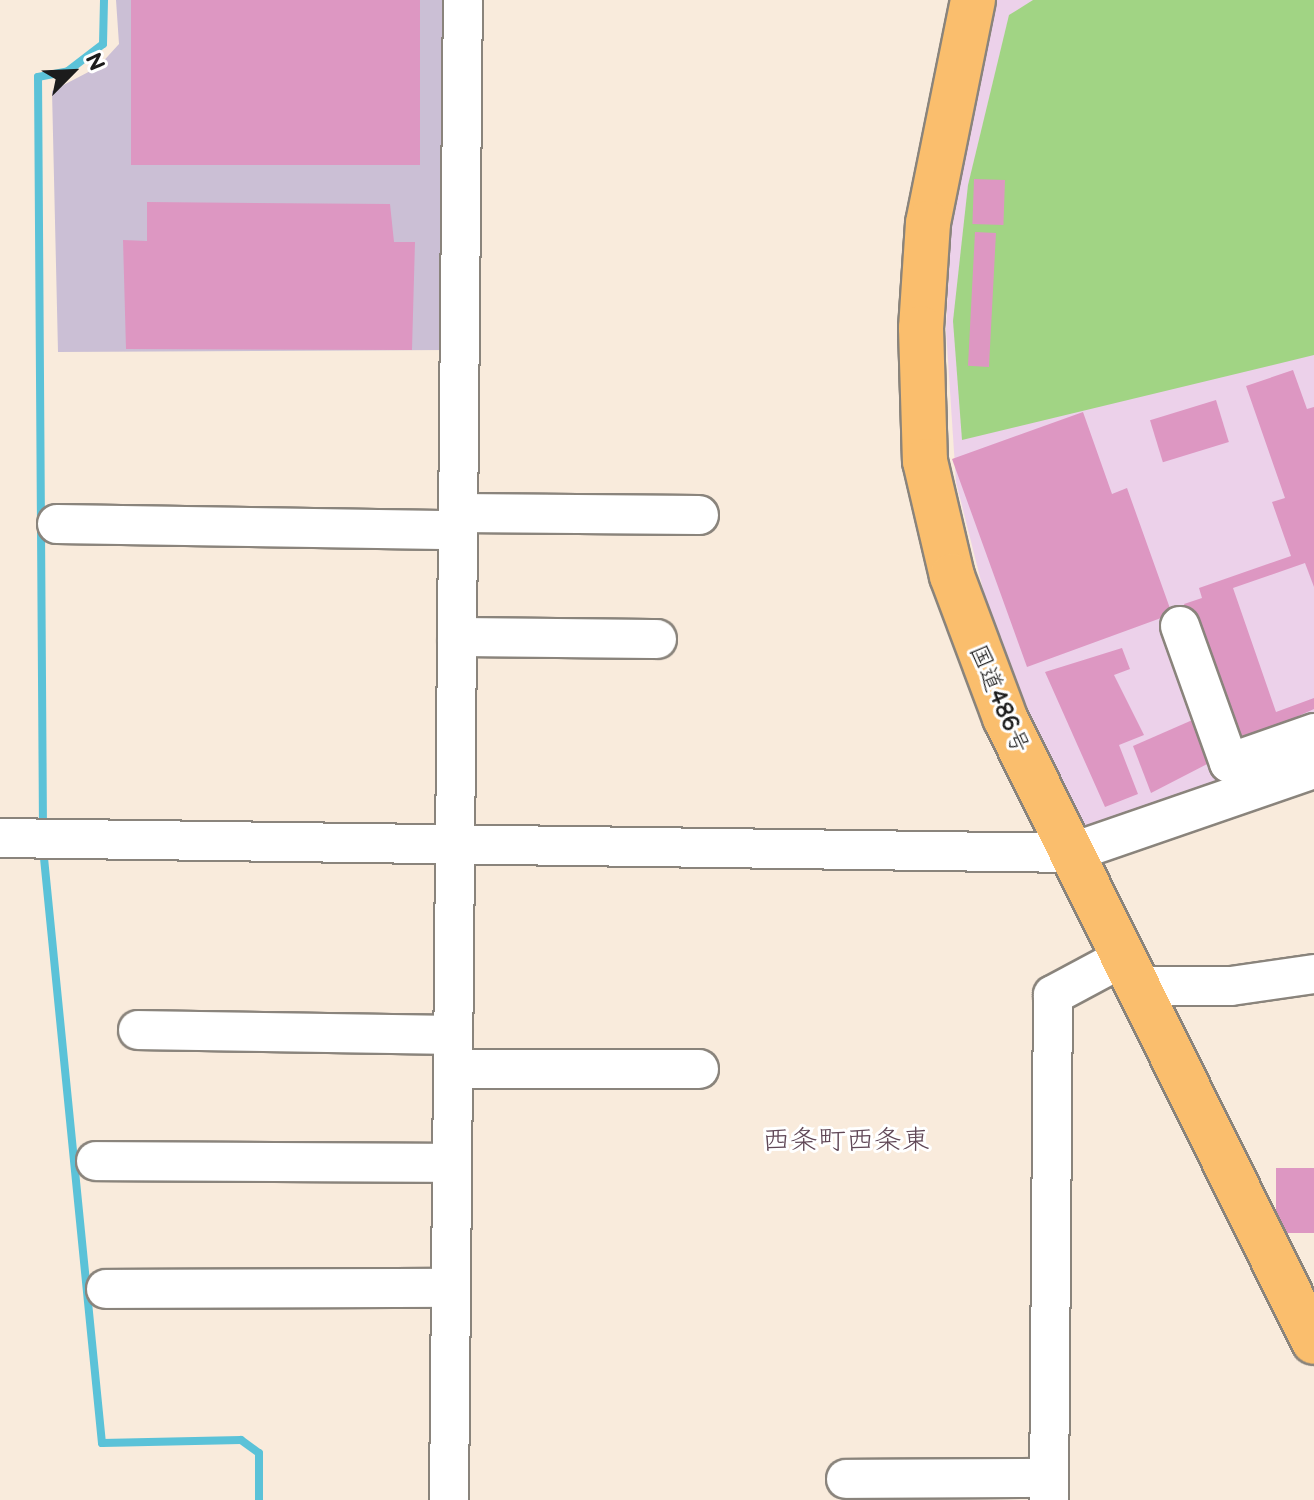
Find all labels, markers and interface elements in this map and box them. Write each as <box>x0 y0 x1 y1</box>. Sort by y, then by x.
north arrow <box>32 32 112 112</box>
text: N <box>79 49 110 75</box>
street label: 国道486号 <box>963 640 1035 758</box>
district label: 西条町西条東 <box>762 1124 930 1158</box>

